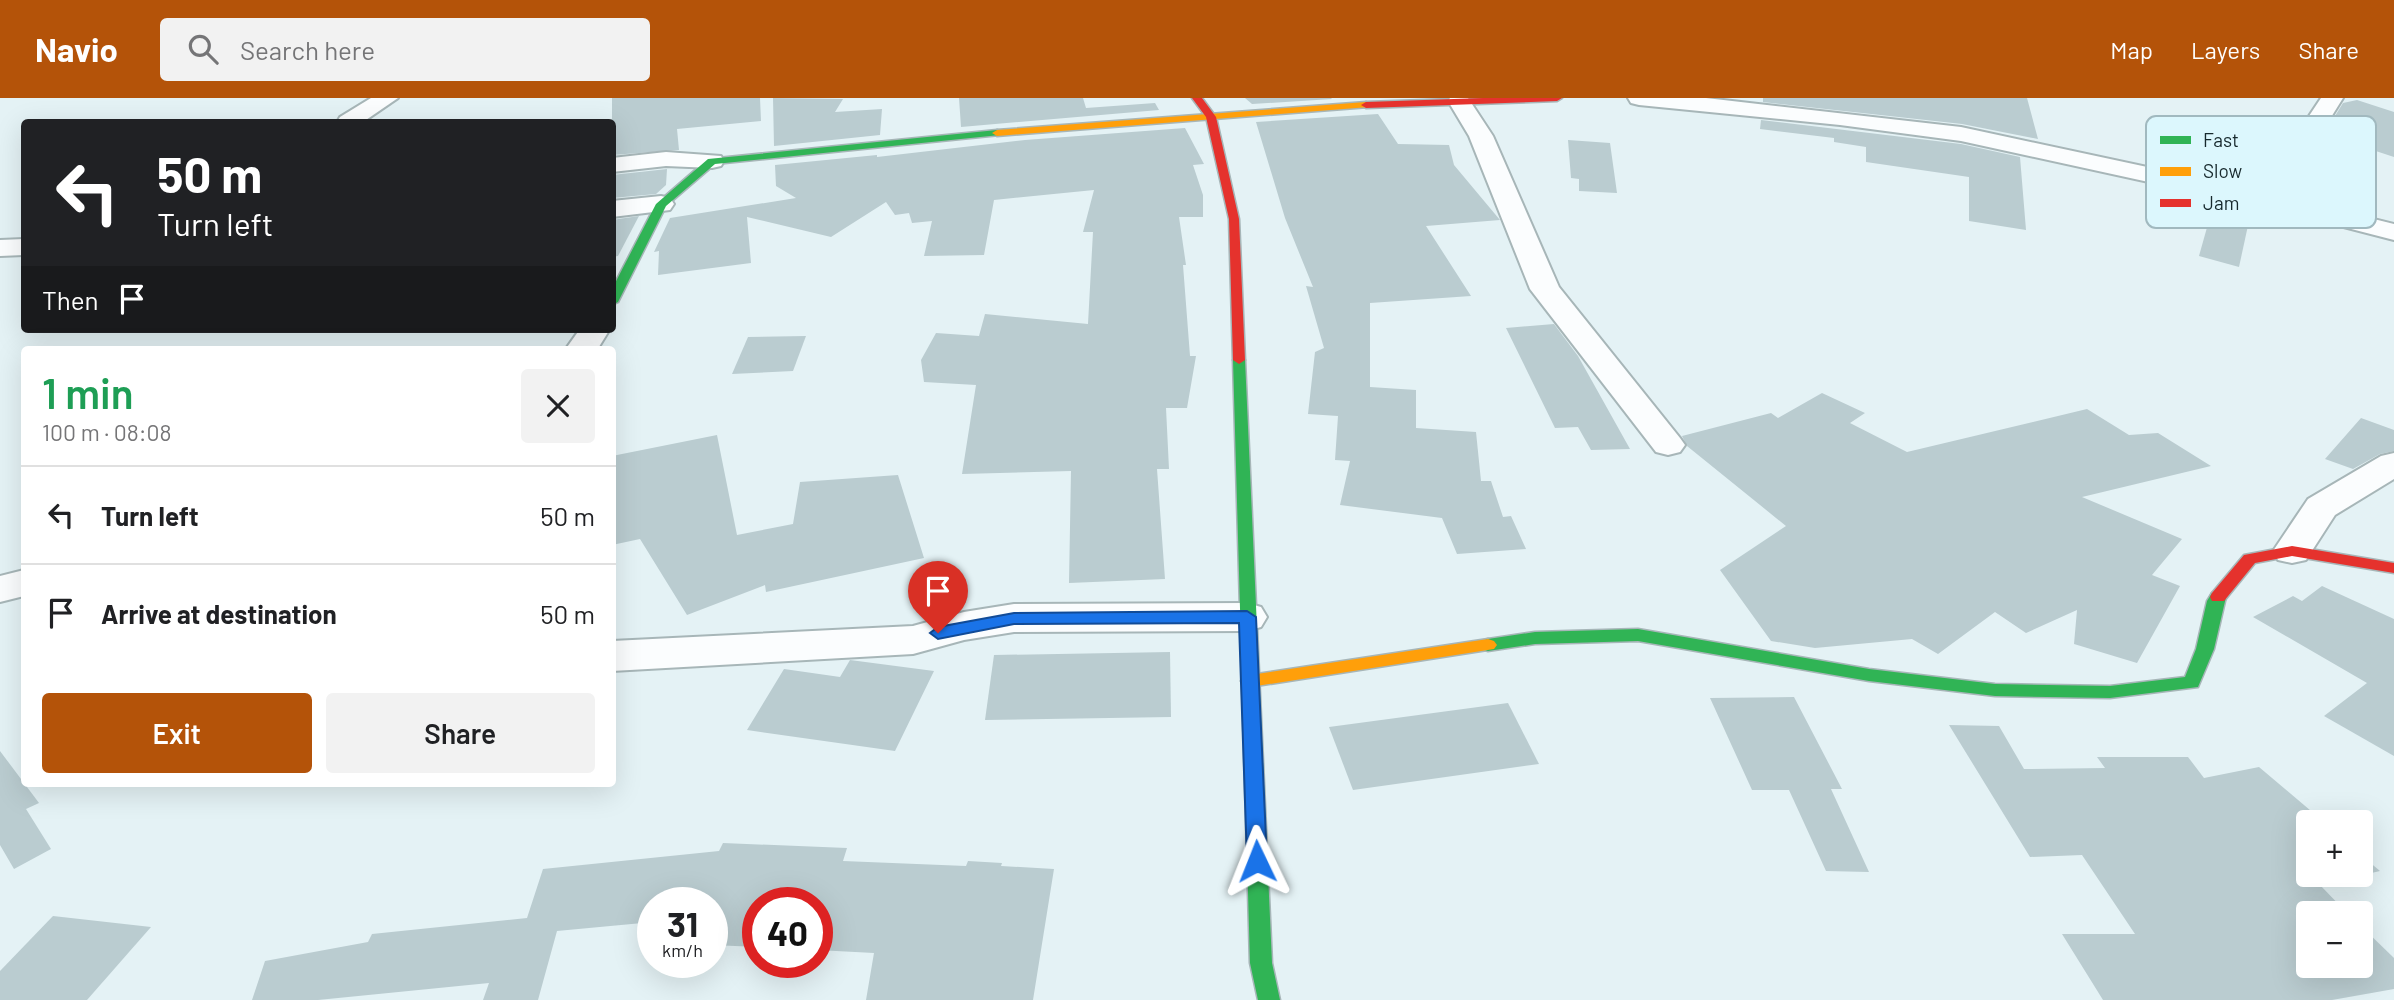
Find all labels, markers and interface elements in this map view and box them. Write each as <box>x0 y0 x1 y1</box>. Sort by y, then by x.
search box <box>160 18 650 81</box>
text: Navio <box>35 29 118 69</box>
icon: search <box>184 30 222 68</box>
text: Search here <box>240 34 375 65</box>
text: Map <box>2110 35 2153 64</box>
text: Layers <box>2191 35 2260 64</box>
text: Share <box>2298 35 2359 64</box>
legend <box>2146 116 2376 228</box>
text: Fast <box>2203 128 2239 151</box>
text: 50 m <box>157 144 262 203</box>
icon: left <box>42 147 133 238</box>
text: Slow <box>2203 159 2242 182</box>
text: Jam <box>2203 191 2239 214</box>
text: Turn left <box>157 204 274 242</box>
icon: arrive <box>113 280 151 318</box>
text: Then <box>42 284 99 315</box>
text: 1 min <box>42 367 134 417</box>
button: close <box>521 369 595 443</box>
text: 100 m · 08:08 <box>42 418 171 446</box>
icon: left <box>42 496 80 534</box>
text: Turn left <box>101 500 199 531</box>
text: 50 m <box>540 500 595 531</box>
pin <box>908 561 968 633</box>
icon: arrive <box>919 572 957 610</box>
icon: arrive <box>42 594 80 632</box>
text: Arrive at destination <box>101 598 337 629</box>
text: 50 m <box>540 598 595 629</box>
button: Exit <box>42 693 312 773</box>
button: Share <box>326 693 595 773</box>
map controls <box>2296 810 2373 978</box>
button: + <box>2296 810 2373 887</box>
position arrow <box>1220 824 1294 898</box>
speed limit sign: 40 <box>742 887 833 978</box>
button: − <box>2296 901 2373 978</box>
text: 31 <box>667 902 698 944</box>
text: km/h <box>662 939 703 961</box>

